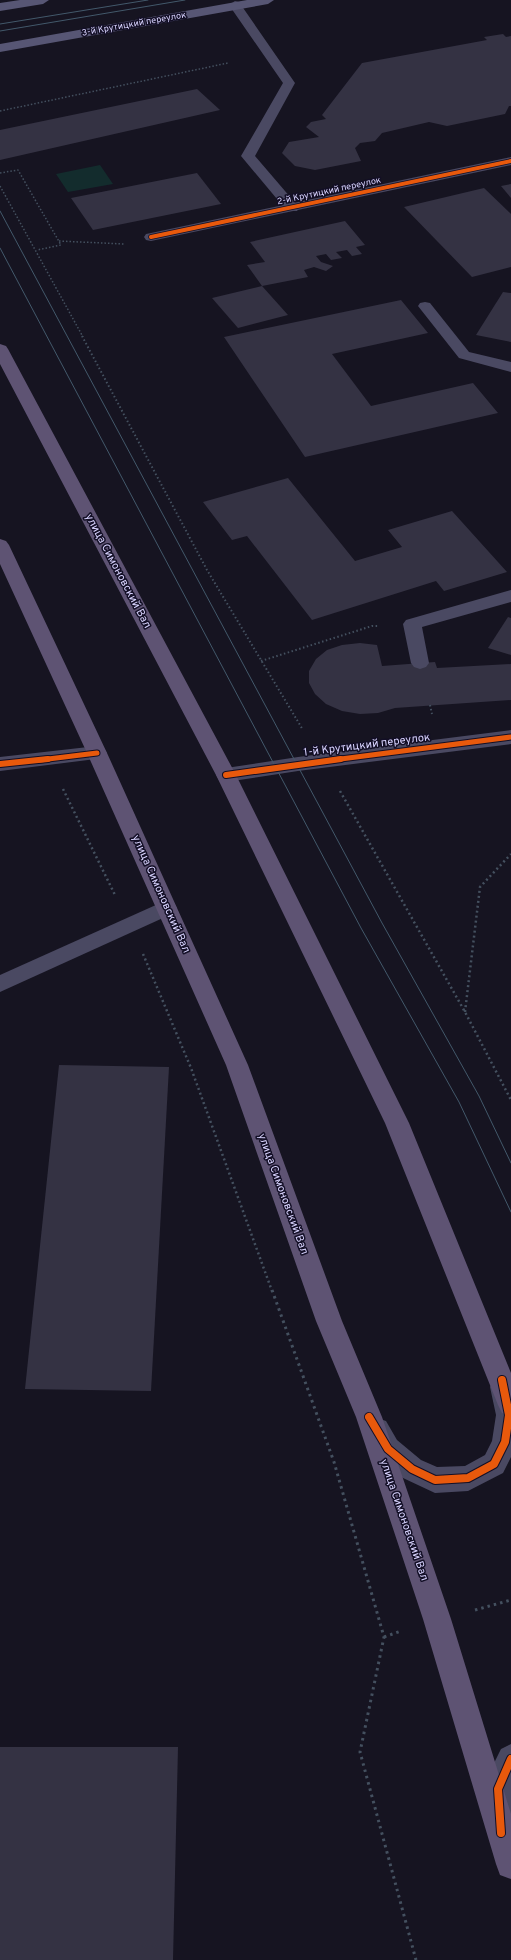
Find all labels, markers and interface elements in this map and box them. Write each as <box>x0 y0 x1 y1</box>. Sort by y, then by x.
street label: 3-й Крутицкий переулок <box>81 9 187 39</box>
street label: 2-й Крутицкий переулок <box>276 175 382 207</box>
street label: улица Симоновский Вал <box>82 511 154 631</box>
street label: 1-й Крутицкий переулок <box>303 730 431 760</box>
street label: улица Симоновский Вал <box>129 833 193 955</box>
street label: улица Симоновский Вал <box>255 1131 311 1257</box>
street label: улица Симоновский Вал <box>377 1457 431 1583</box>

